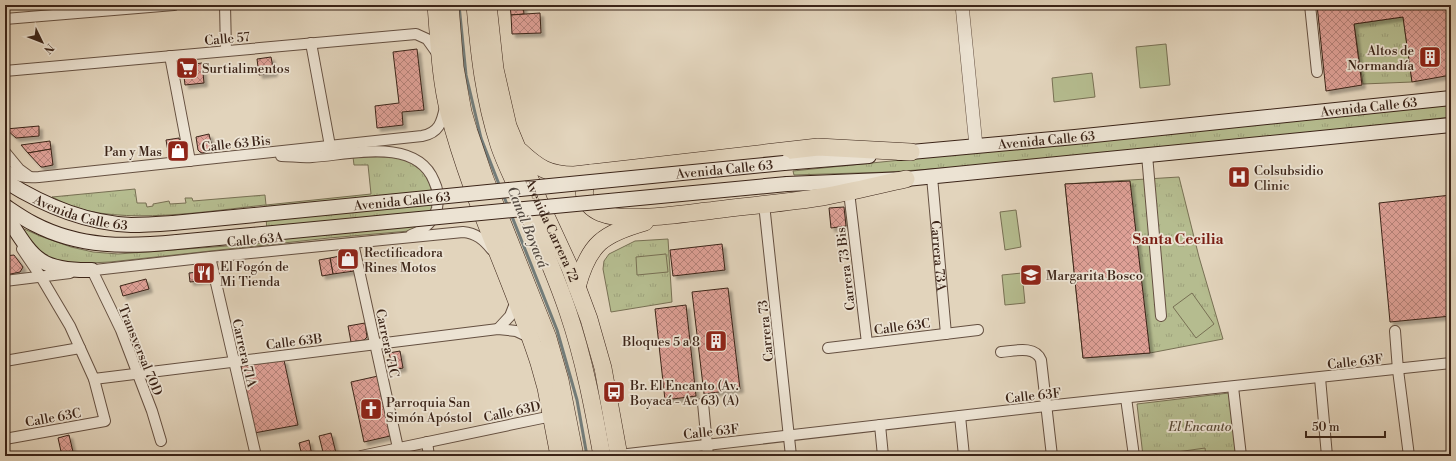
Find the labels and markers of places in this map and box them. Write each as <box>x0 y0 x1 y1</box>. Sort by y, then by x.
place label: Altos de Normandía <box>1347 43 1414 74</box>
building icon: Altos de Normandía <box>1417 44 1443 70</box>
supermarket icon: Surtialimentos <box>174 55 200 81</box>
place label: Surtialimentos <box>202 61 290 77</box>
shop icon: Pan y Mas <box>165 138 191 164</box>
place label: Pan y Mas <box>104 144 162 160</box>
place label: Colsubsidio Clinic <box>1254 163 1324 194</box>
hospital icon: Colsubsidio Clinic <box>1226 164 1252 190</box>
place label: Rectificadora Rines Motos <box>364 245 443 276</box>
shop icon: Rectificadora Rines Motos <box>335 246 361 272</box>
place label: El Fogón de Mi Tienda <box>220 259 289 290</box>
restaurant icon: El Fogón de Mi Tienda <box>191 260 217 286</box>
school or university icon: Margarita Bosco <box>1018 262 1044 288</box>
place label: Margarita Bosco <box>1046 268 1143 284</box>
building icon: Bloques 5 a 8 <box>703 328 729 354</box>
place label: Bloques 5 a 8 <box>621 334 700 350</box>
place label: Br. El Encanto (Av. Boyacá - Ac 63) (A) <box>629 378 739 409</box>
bus stop icon: Br. El Encanto (Av. Boyacá - Ac 63) (A) <box>601 379 627 405</box>
place label: Parroquia San Simón Apóstol <box>386 395 472 426</box>
church icon: Parroquia San Simón Apóstol <box>358 396 384 422</box>

